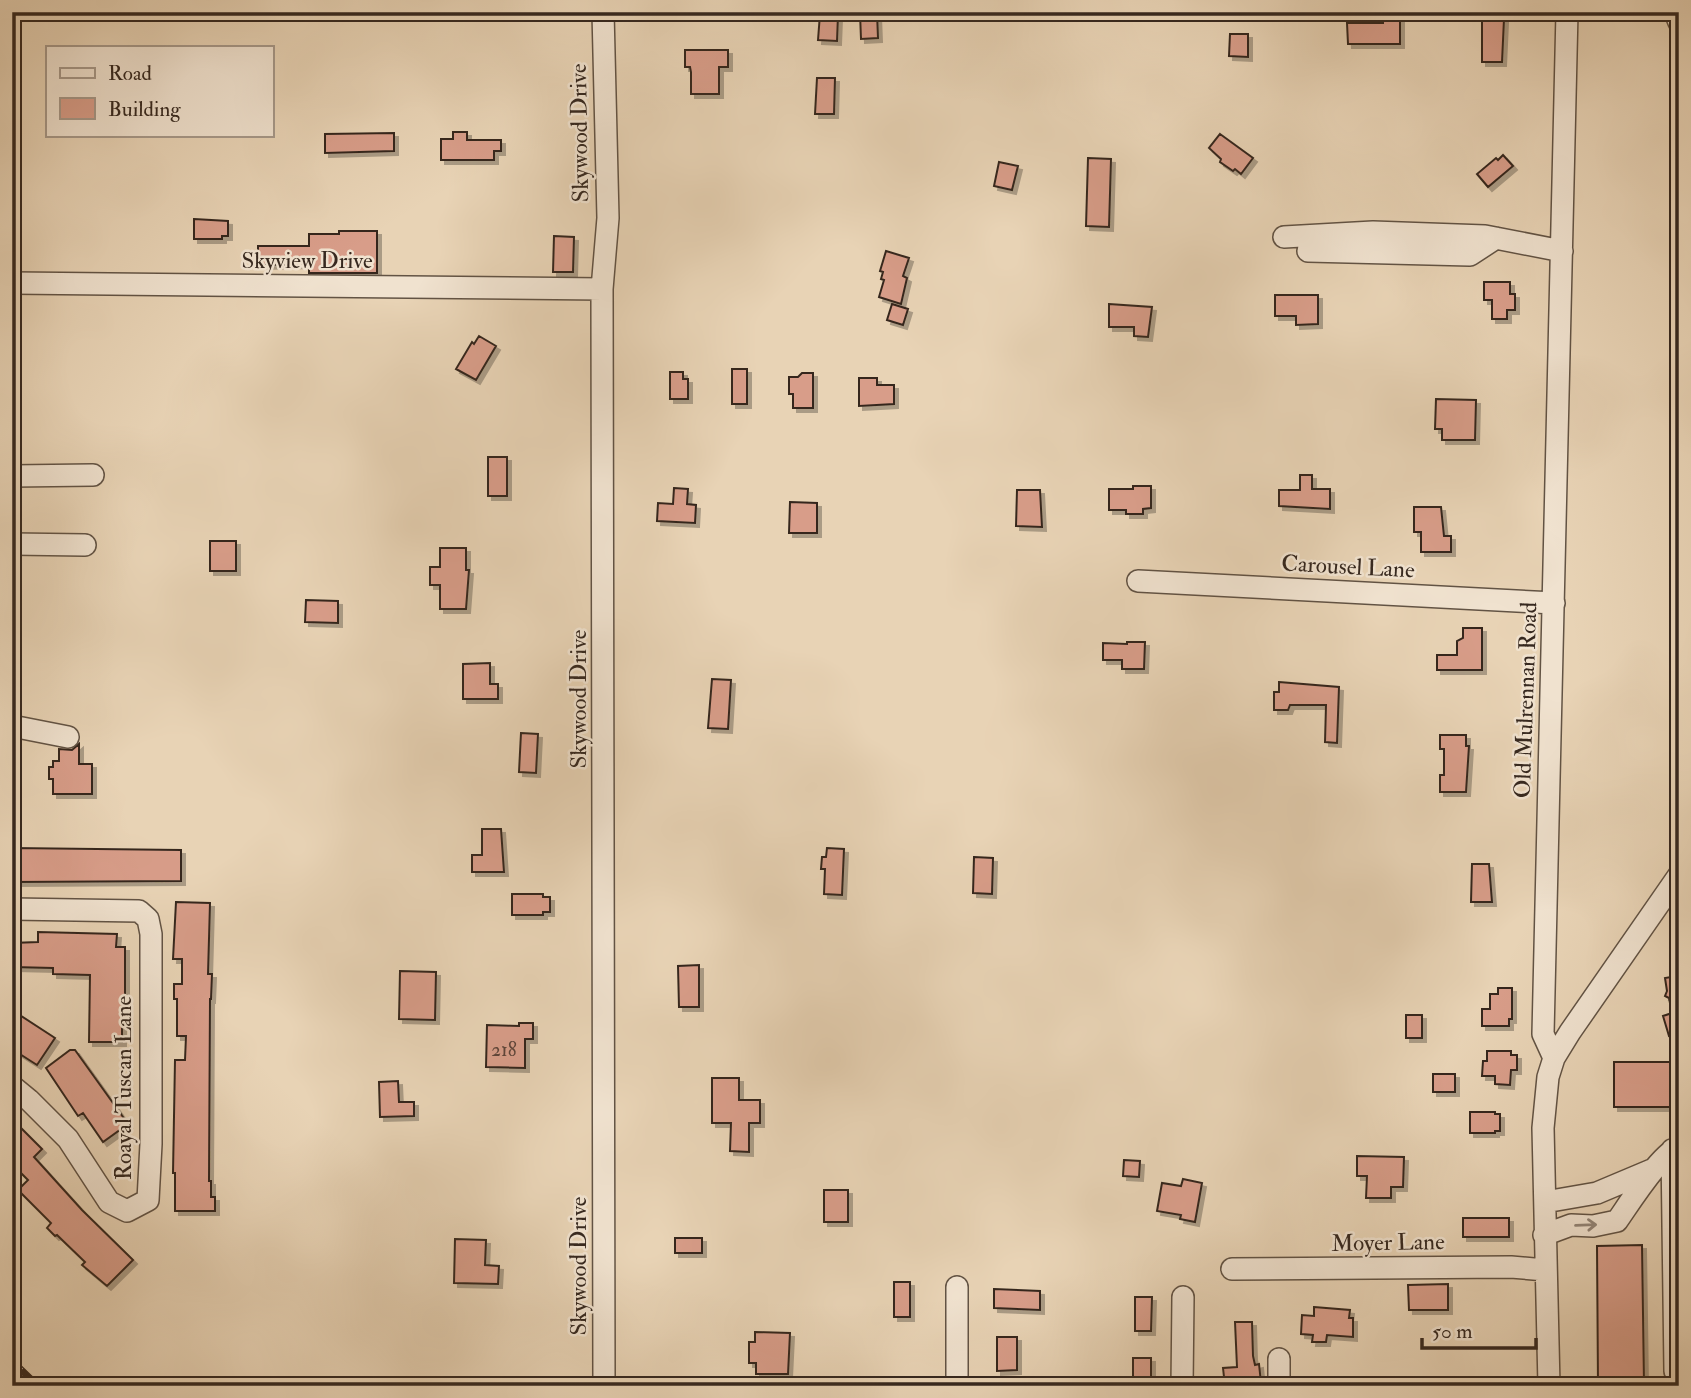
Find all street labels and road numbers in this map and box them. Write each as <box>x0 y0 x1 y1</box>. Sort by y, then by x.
street label: Skywood Drive <box>564 63 595 203</box>
street label: Skyview Drive <box>241 246 373 275</box>
street label: Carousel Lane <box>1281 549 1416 584</box>
street label: Old Mulrennan Road <box>1508 601 1543 799</box>
street label: Skywood Drive <box>564 629 593 768</box>
street label: Roayal Tuscan Lane <box>109 995 138 1180</box>
street label: Skywood Drive <box>564 1196 593 1335</box>
street label: Moyer Lane <box>1331 1227 1445 1258</box>

